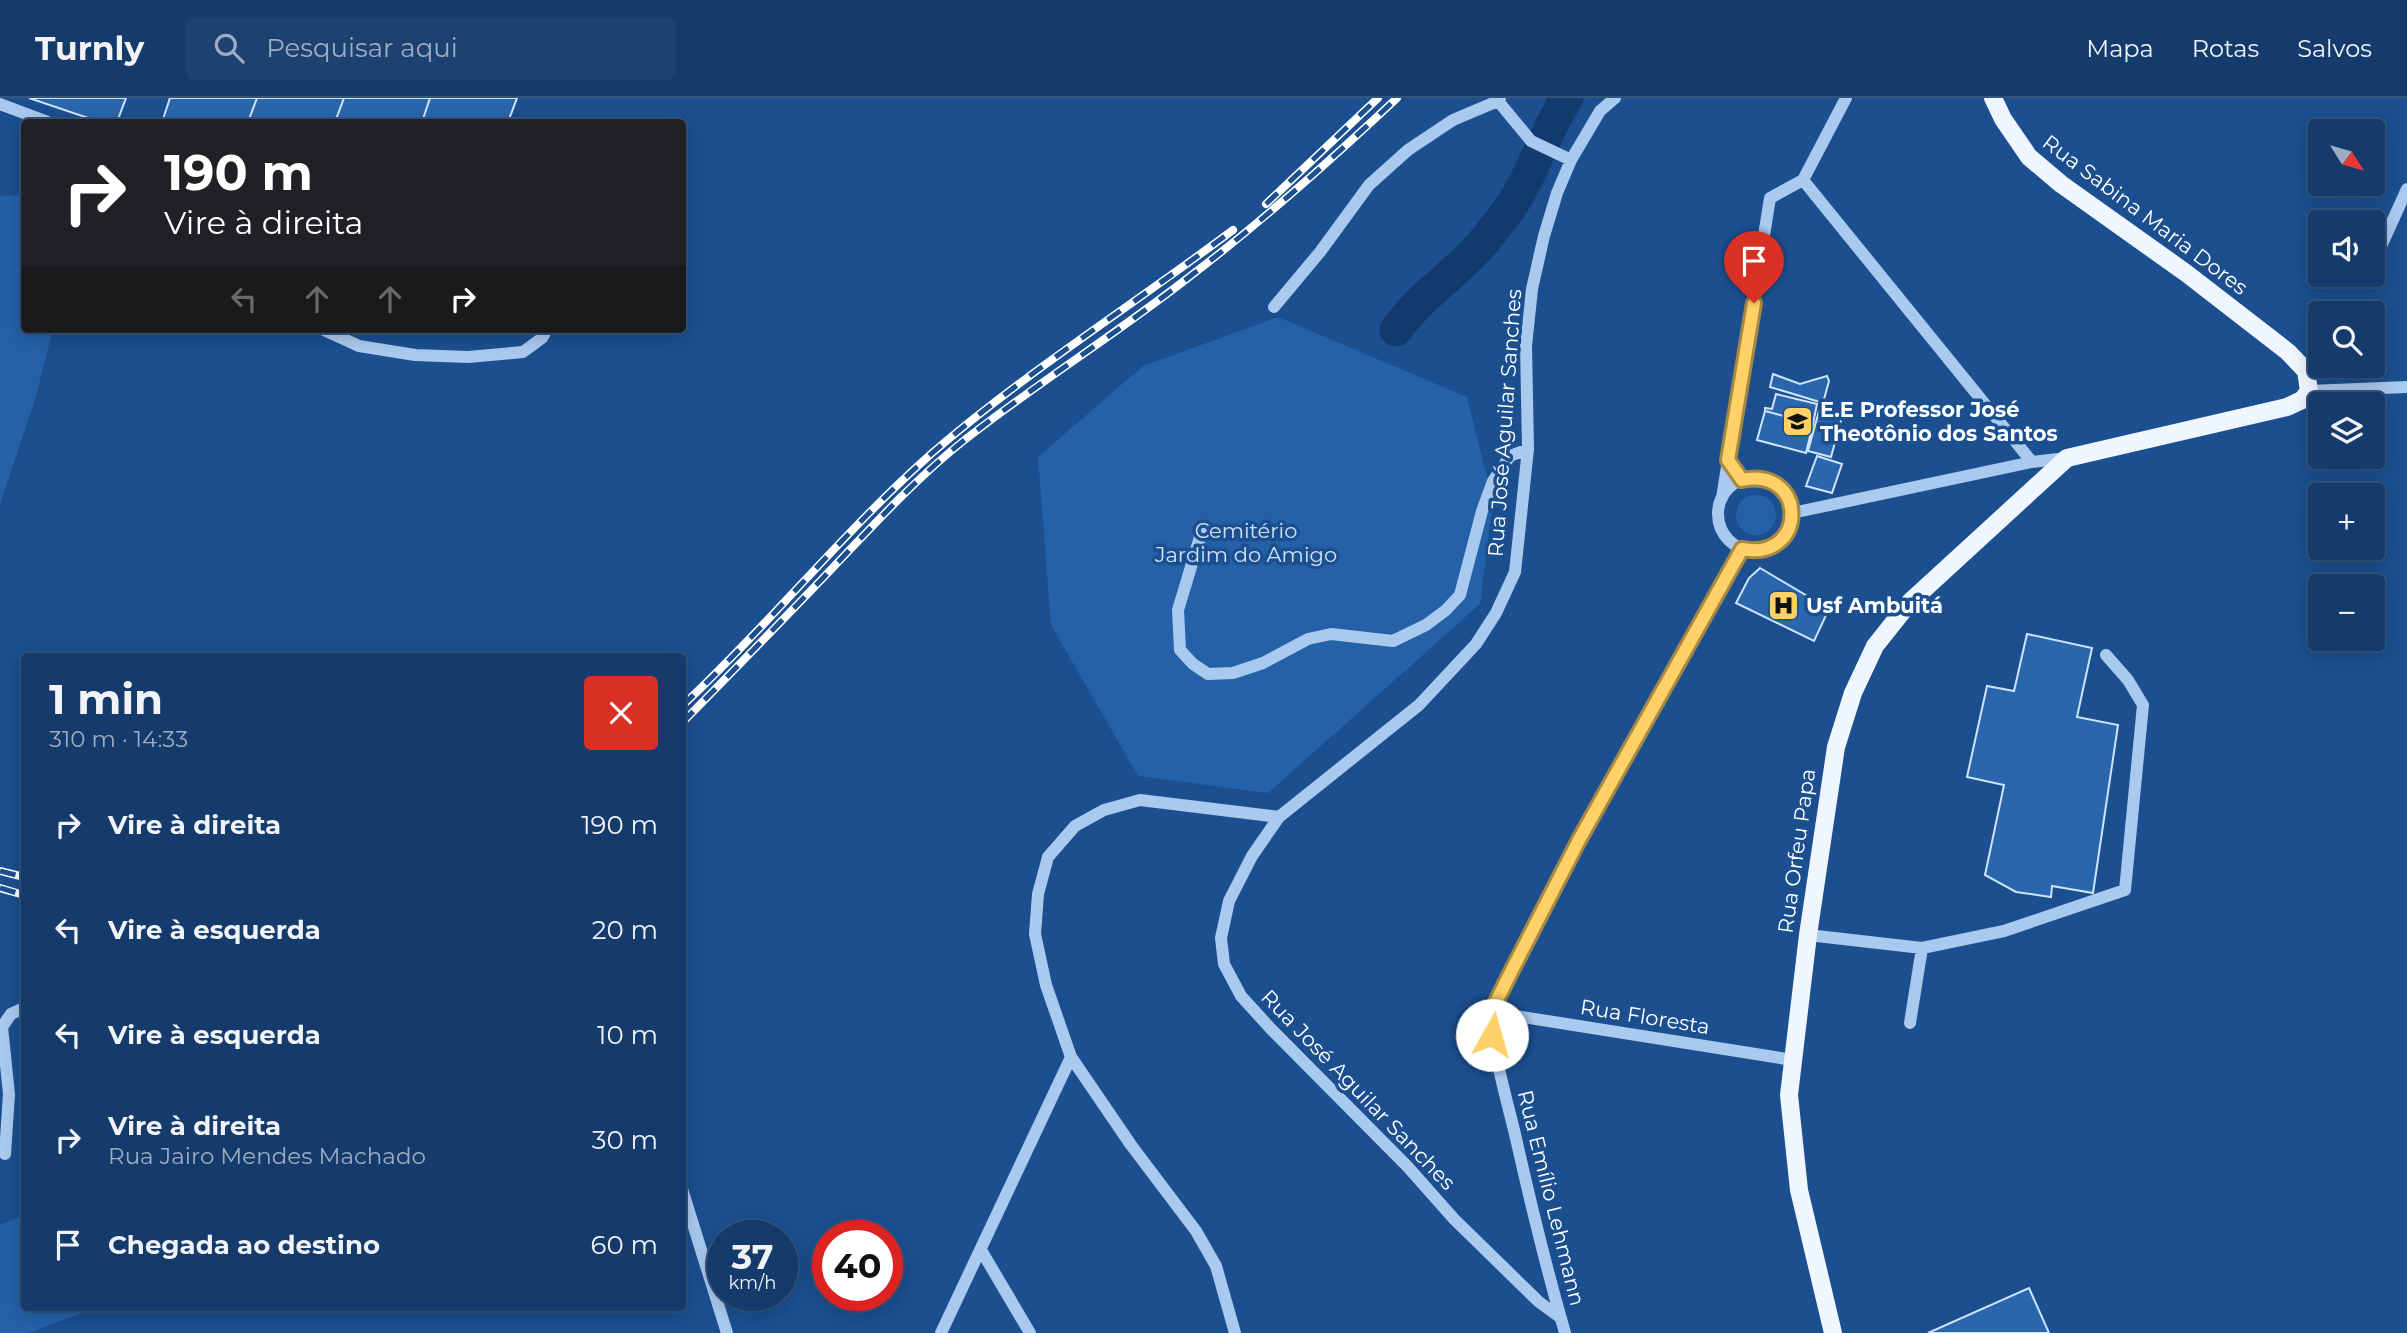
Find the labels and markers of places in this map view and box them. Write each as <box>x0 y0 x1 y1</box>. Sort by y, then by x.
pin <box>1724 231 1784 303</box>
place label: E.E Professor José Theotônio dos Santos <box>1820 397 2058 446</box>
school or university icon: E.E Professor José Theotônio dos Santos <box>1780 405 1814 439</box>
hospital icon: Usf Ambuitá <box>1766 589 1800 623</box>
place label: Usf Ambuitá <box>1806 593 1943 618</box>

